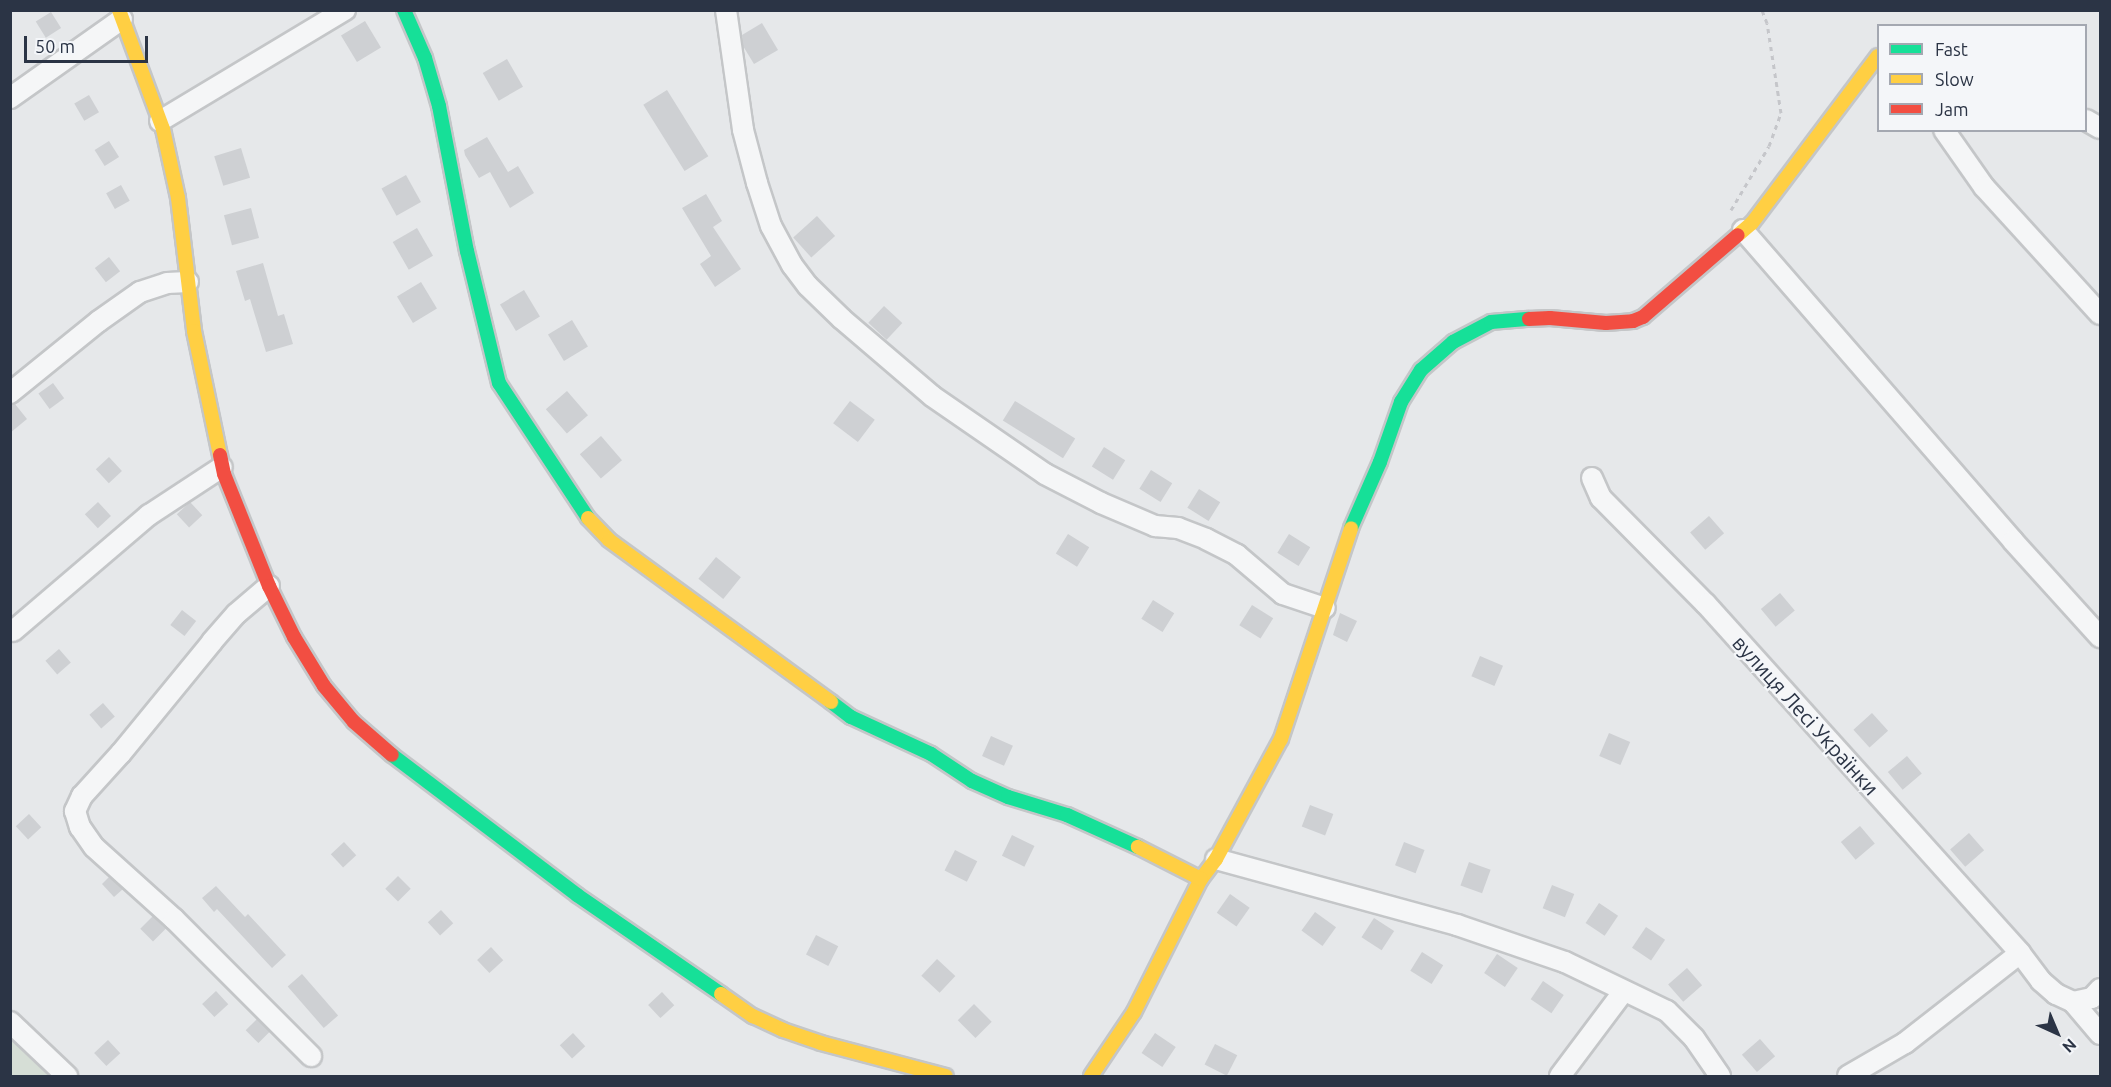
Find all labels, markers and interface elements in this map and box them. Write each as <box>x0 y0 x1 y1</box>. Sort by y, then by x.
scale bar <box>27 24 152 62</box>
legend <box>1877 24 2087 132</box>
text: 50 m <box>35 36 75 56</box>
text: Fast <box>1935 39 1968 59</box>
text: Slow <box>1935 69 1974 89</box>
text: Jam <box>1935 99 1969 119</box>
street label: вулиця Лесі Українки <box>1728 630 1884 800</box>
north arrow <box>2027 1003 2087 1063</box>
text: N <box>2059 1035 2080 1057</box>

